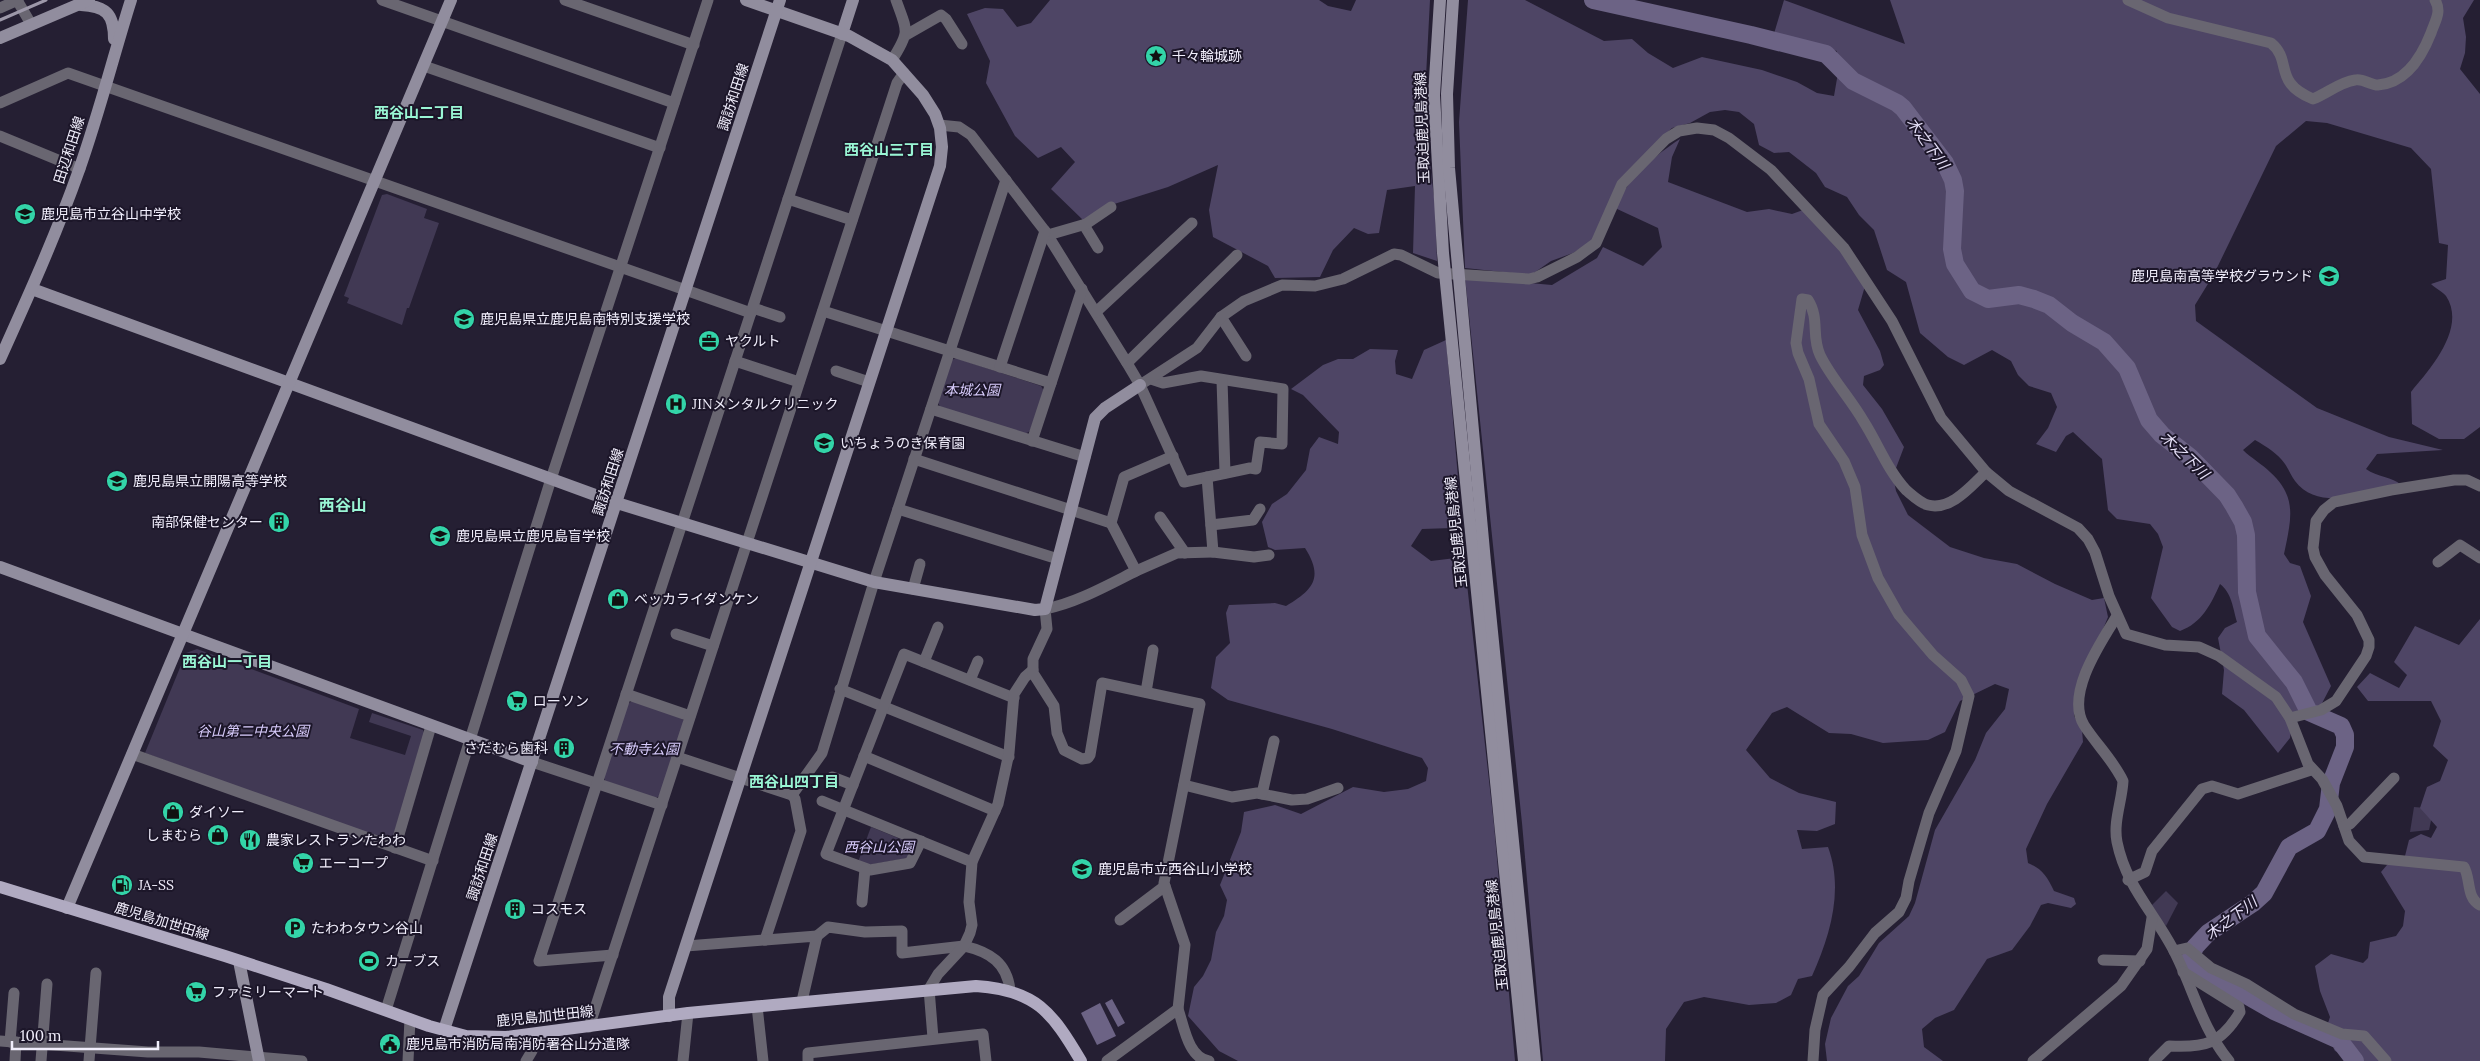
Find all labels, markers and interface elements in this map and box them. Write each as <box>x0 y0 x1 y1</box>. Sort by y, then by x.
place icon: 千々輪城跡 <box>1144 44 1168 68</box>
place label: 千々輪城跡 <box>1172 47 1242 65</box>
street label: 諏訪和田線 <box>714 61 752 133</box>
street label: 玉取迫鹿児島港線 <box>1411 72 1433 184</box>
district label: 西谷山二丁目 <box>374 103 464 122</box>
water label: 木之下川 <box>1903 113 1954 174</box>
street label: 田辺和田線 <box>50 114 88 186</box>
district label: 西谷山三丁目 <box>844 140 934 159</box>
school or university icon: 鹿児島市立谷山中学校 <box>13 202 37 226</box>
place label: 鹿児島市立谷山中学校 <box>41 205 181 223</box>
school or university icon: 鹿児島南高等学校グラウンド <box>2317 264 2341 288</box>
place label: 鹿児島南高等学校グラウンド <box>2131 267 2313 285</box>
school or university icon: 鹿児島県立鹿児島南特別支援学校 <box>452 307 476 331</box>
place label: 鹿児島県立鹿児島南特別支援学校 <box>480 310 690 328</box>
office icon: ヤクルト <box>697 329 721 353</box>
place label: ヤクルト <box>725 332 781 350</box>
park label: 本城公園 <box>944 381 1002 399</box>
hospital icon: JINメンタルクリニック <box>664 392 688 416</box>
place label: JINメンタルクリニック <box>691 395 839 413</box>
water label: 木之下川 <box>2157 427 2215 484</box>
school or university icon: いちょうのき保育園 <box>812 431 836 455</box>
place label: いちょうのき保育園 <box>840 434 966 452</box>
street label: 諏訪和田線 <box>589 446 627 518</box>
school or university icon: 鹿児島県立開陽高等学校 <box>105 469 129 493</box>
place label: 鹿児島県立開陽高等学校 <box>133 472 287 490</box>
street label: 玉取迫鹿児島港線 <box>1441 475 1471 589</box>
district label: 西谷山 <box>319 495 367 515</box>
building icon: 南部保健センター <box>267 510 291 534</box>
place label: 南部保健センター <box>151 513 263 531</box>
school or university icon: 鹿児島県立鹿児島盲学校 <box>428 524 452 548</box>
place label: 鹿児島県立鹿児島盲学校 <box>456 527 610 545</box>
shop icon: ベッカライダンケン <box>606 587 630 611</box>
place label: ベッカライダンケン <box>634 590 759 608</box>
district label: 西谷山一丁目 <box>182 652 272 671</box>
supermarket icon: ローソン <box>505 689 529 713</box>
place label: ローソン <box>533 692 589 710</box>
park label: 谷山第二中央公園 <box>197 722 311 740</box>
building icon: さだむら歯科 <box>552 736 576 760</box>
place label: さだむら歯科 <box>464 739 548 757</box>
park label: 不動寺公園 <box>609 740 681 758</box>
district label: 西谷山四丁目 <box>749 772 839 791</box>
shop icon: ダイソー <box>161 800 185 824</box>
place label: ダイソー <box>189 803 245 821</box>
shop icon: しまむら <box>206 823 230 847</box>
place label: しまむら <box>146 826 202 844</box>
restaurant icon: 農家レストランたわわ <box>238 828 262 852</box>
place label: 農家レストランたわわ <box>266 831 406 849</box>
street label: 諏訪和田線 <box>463 831 501 903</box>
park label: 西谷山公園 <box>844 838 916 856</box>
supermarket icon: エーコープ <box>291 851 315 875</box>
place label: エーコープ <box>319 854 388 872</box>
school or university icon: 鹿児島市立西谷山小学校 <box>1070 857 1094 881</box>
place label: 鹿児島市立西谷山小学校 <box>1098 860 1252 878</box>
fuel station icon: JA-SS <box>110 873 134 897</box>
place label: JA-SS <box>137 876 174 894</box>
street label: 玉取迫鹿児島港線 <box>1482 878 1512 992</box>
water label: 木之下川 <box>2201 891 2262 944</box>
building icon: コスモス <box>503 897 527 921</box>
street label: 鹿児島加世田線 <box>113 898 211 944</box>
place label: コスモス <box>531 900 587 918</box>
parking icon: たわわタウン谷山 <box>283 916 307 940</box>
place label: たわわタウン谷山 <box>311 919 423 937</box>
sports icon: カーブス <box>357 949 381 973</box>
place label: カーブス <box>385 952 440 970</box>
supermarket icon: ファミリーマート <box>184 980 208 1004</box>
place label: ファミリーマート <box>212 983 324 1001</box>
street label: 鹿児島加世田線 <box>495 1002 595 1030</box>
scale bar <box>12 1018 159 1050</box>
text: 100 m <box>20 1026 61 1045</box>
public building icon: 鹿児島市消防局南消防署谷山分遣隊 <box>378 1032 402 1056</box>
place label: 鹿児島市消防局南消防署谷山分遣隊 <box>406 1035 630 1053</box>

